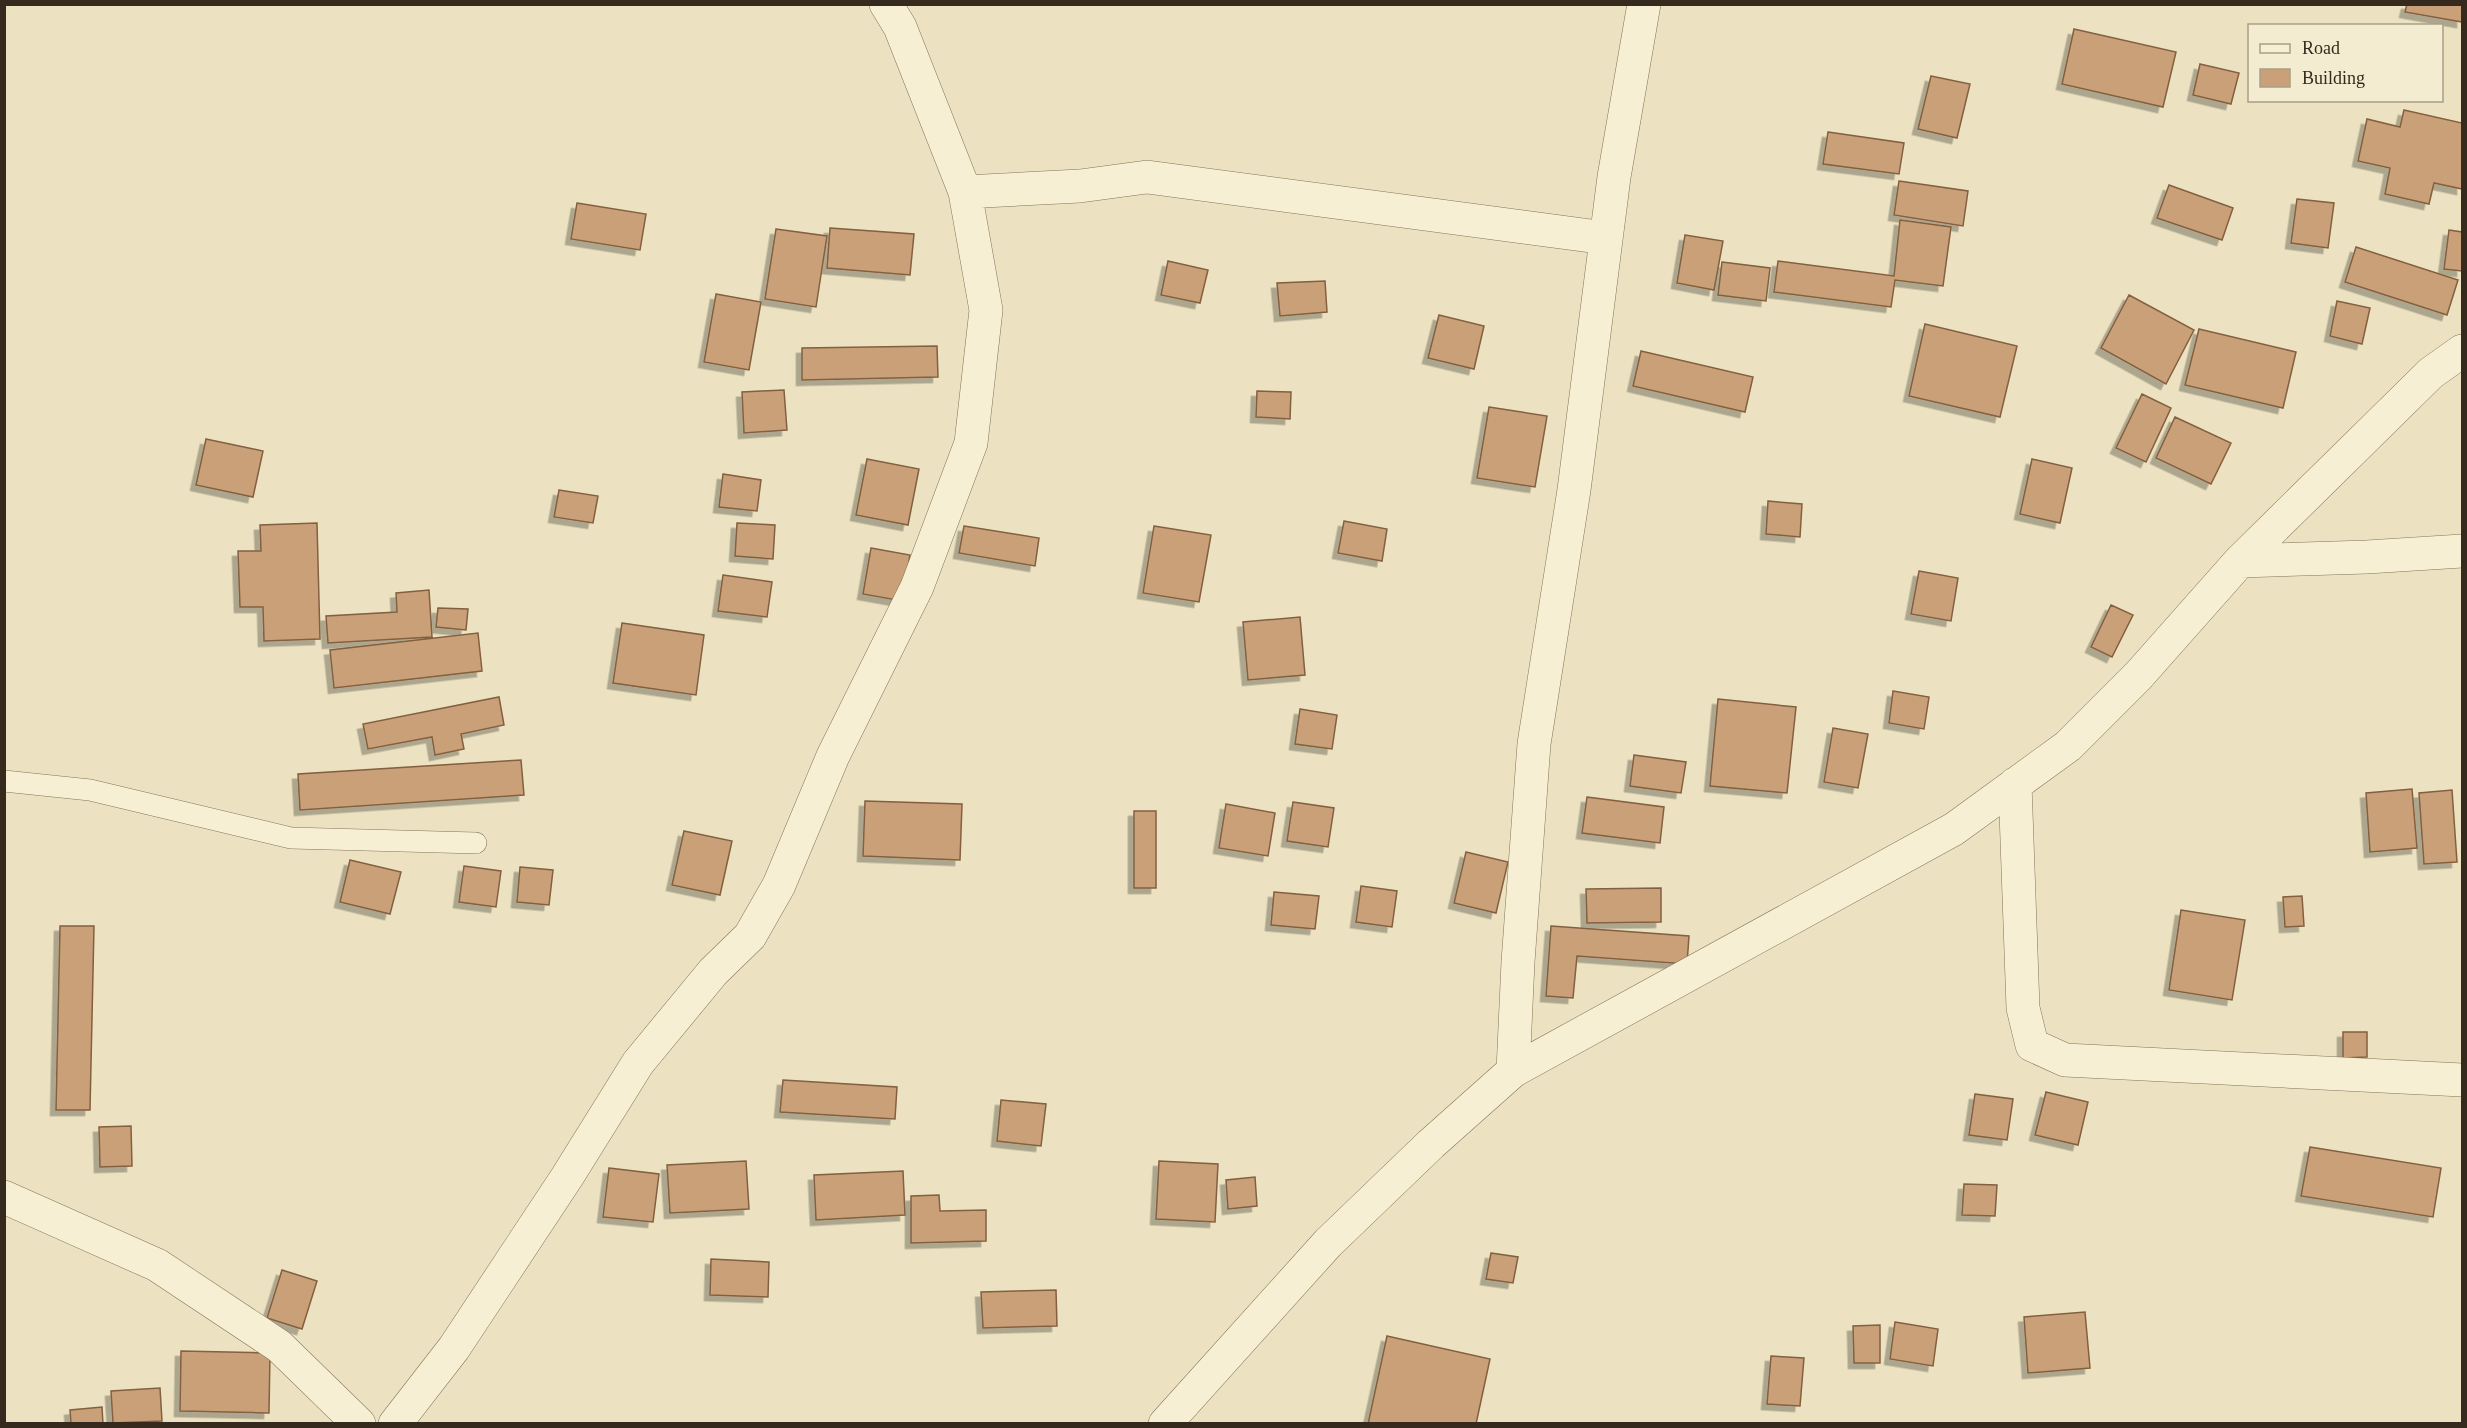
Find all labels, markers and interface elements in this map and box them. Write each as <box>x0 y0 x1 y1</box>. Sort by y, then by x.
legend <box>2248 24 2443 102</box>
text: Road <box>2302 38 2340 58</box>
text: Building <box>2302 68 2365 88</box>

